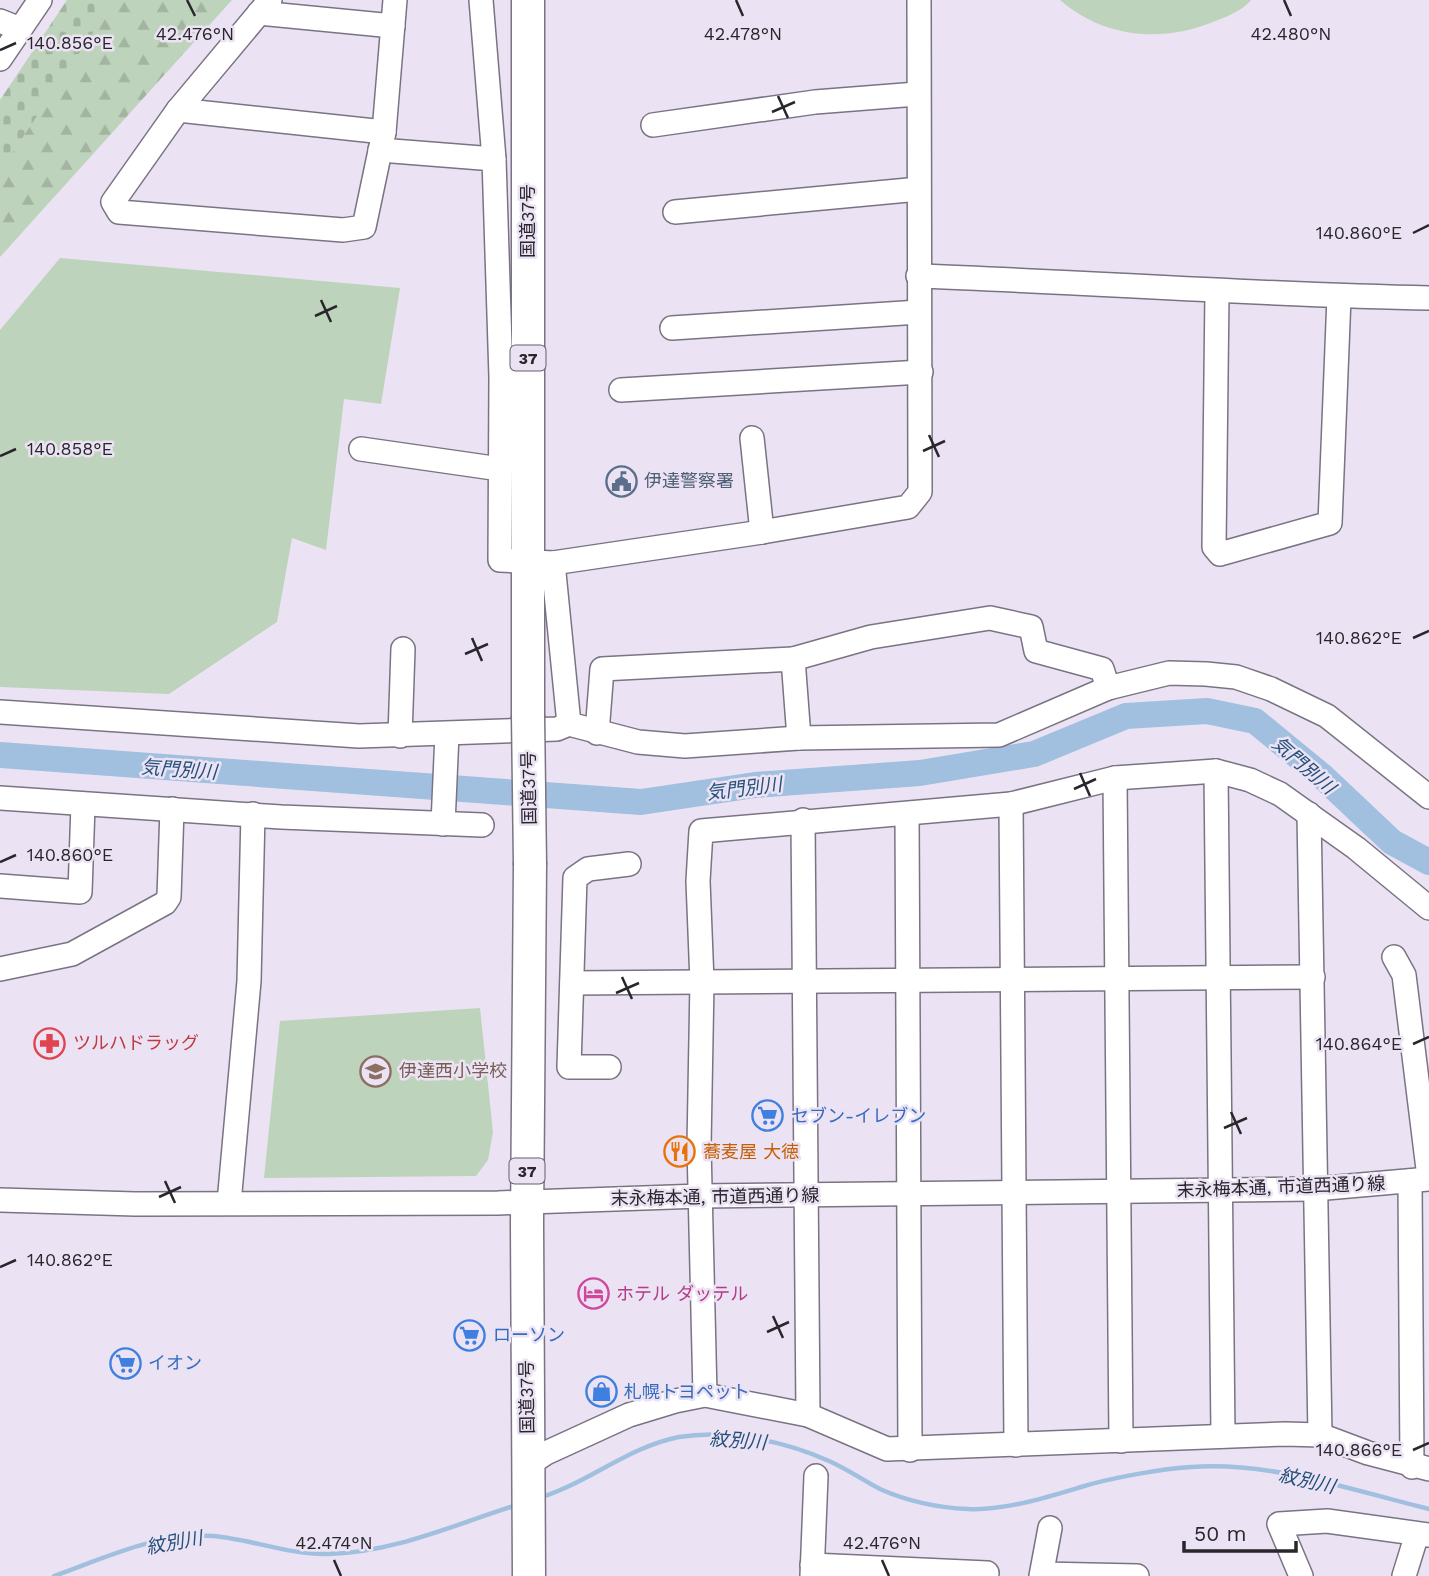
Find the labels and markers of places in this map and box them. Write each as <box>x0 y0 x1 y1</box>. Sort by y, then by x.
public building icon: 伊達警察署 <box>604 464 638 498</box>
place label: 伊達警察署 <box>644 470 734 491</box>
pharmacy icon: ツルハドラッグ <box>33 1026 67 1060</box>
place label: ツルハドラッグ <box>73 1032 199 1053</box>
school or university icon: 伊達西小学校 <box>359 1054 393 1088</box>
place label: 伊達西小学校 <box>399 1060 507 1081</box>
supermarket icon: セブン-イレブン <box>751 1099 785 1133</box>
place label: セブン-イレブン <box>791 1105 926 1126</box>
restaurant icon: 蕎麦屋 大徳 <box>663 1135 697 1169</box>
place label: 蕎麦屋 大徳 <box>703 1141 799 1162</box>
hotel icon: ホテル ダッテル <box>576 1277 610 1311</box>
place label: ホテル ダッテル <box>616 1283 748 1304</box>
supermarket icon: ローソン <box>453 1318 487 1352</box>
place label: ローソン <box>493 1324 565 1345</box>
supermarket icon: イオン <box>108 1346 142 1380</box>
place label: イオン <box>148 1352 202 1373</box>
shop icon: 札幌トヨペット <box>584 1375 618 1409</box>
place label: 札幌トヨペット <box>624 1381 750 1402</box>

